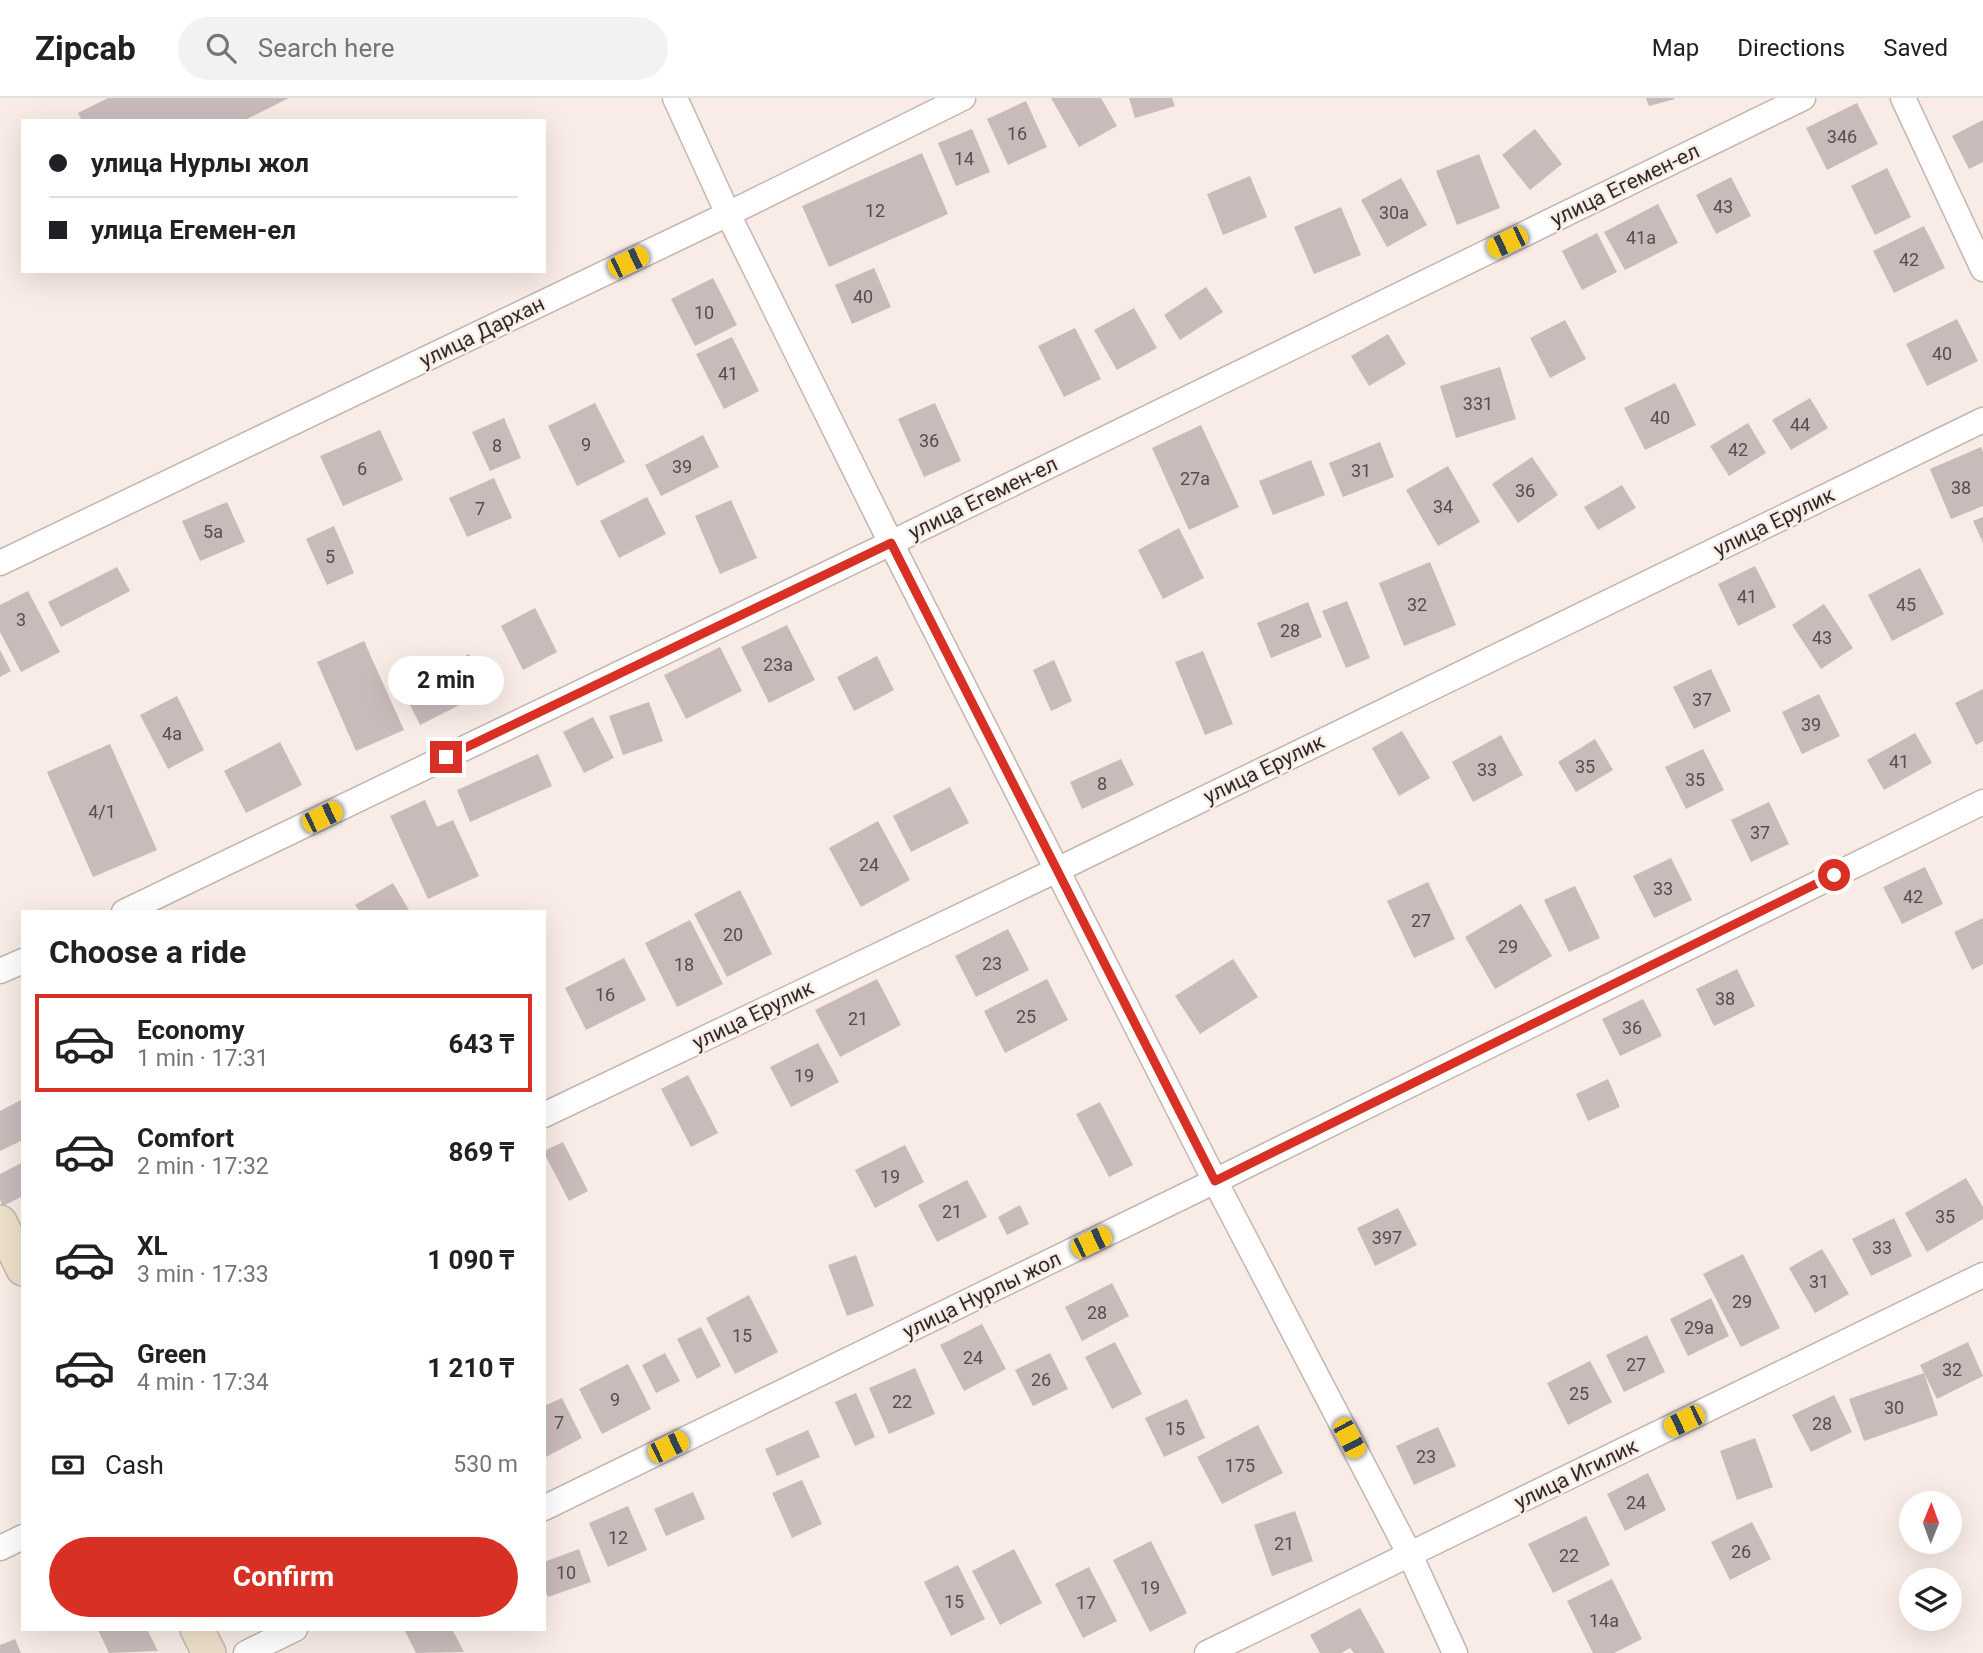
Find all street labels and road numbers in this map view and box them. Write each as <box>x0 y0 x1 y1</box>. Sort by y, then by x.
street label: улица Егемен-ел <box>1547 139 1703 231</box>
street label: улица Дархан <box>416 291 548 373</box>
street label: улица Егемен-ел <box>905 452 1061 544</box>
street label: улица Ерулик <box>1710 482 1839 562</box>
street label: улица Ерулик <box>1200 729 1329 809</box>
street label: улица Ерулик <box>689 975 818 1055</box>
street label: улица Нурлы жол <box>899 1246 1065 1344</box>
street label: улица Игилик <box>1510 1433 1642 1514</box>

